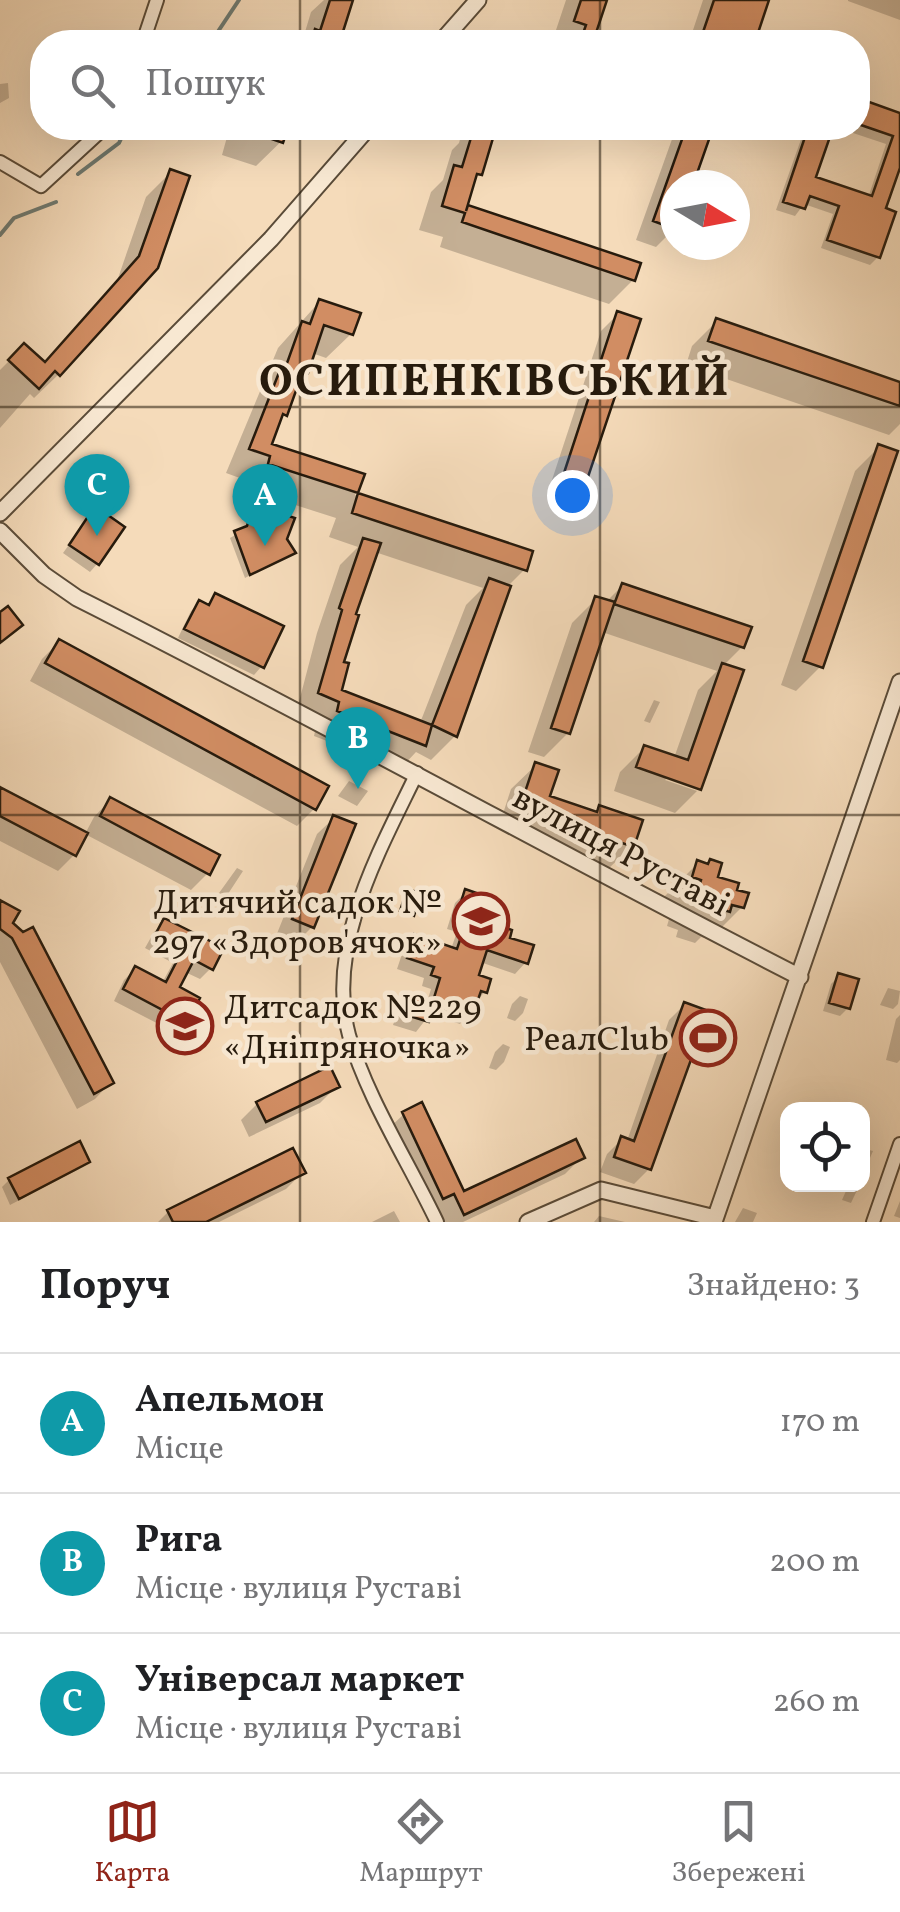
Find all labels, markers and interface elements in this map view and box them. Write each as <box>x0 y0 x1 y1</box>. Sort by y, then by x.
search box <box>30 30 870 140</box>
icon: search <box>65 58 120 113</box>
text: Пошук <box>145 59 265 112</box>
north arrow <box>660 170 750 260</box>
district label: ОСИПЕНКІВСЬКИЙ <box>259 352 731 415</box>
pin: C <box>64 454 130 536</box>
pin: A <box>232 464 298 546</box>
your location <box>547 470 598 521</box>
pin: B <box>326 706 390 789</box>
street label: вулиця Руставі <box>504 775 738 930</box>
place label: Дитячий садок № 297 «Здоров'ячок» <box>152 880 442 968</box>
school or university icon: Дитячий садок № 297 «Здоров'ячок» <box>451 891 511 951</box>
place label: Дитсадок №229 «Дніпряночка» <box>224 985 481 1073</box>
school or university icon: Дитсадок №229 «Дніпряночка» <box>155 996 215 1056</box>
sports icon: РеалClub <box>678 1008 738 1068</box>
place label: РеалClub <box>524 1017 669 1065</box>
map controls <box>780 1102 870 1192</box>
button: locate <box>780 1102 870 1192</box>
text: Поруч <box>40 1258 170 1317</box>
text: Знайдено: 3 <box>687 1265 860 1309</box>
text: Апельмон <box>135 1375 324 1428</box>
text: A <box>61 1401 84 1445</box>
text: 170 m <box>779 1401 860 1445</box>
text: Місце <box>135 1428 224 1472</box>
text: Рига <box>135 1515 222 1568</box>
text: B <box>62 1541 83 1585</box>
text: 200 m <box>769 1541 860 1585</box>
text: Місце · вулиця Руставі <box>135 1568 462 1612</box>
text: Універсал маркет <box>135 1655 464 1708</box>
text: C <box>62 1681 83 1725</box>
text: 260 m <box>773 1681 860 1725</box>
text: Місце · вулиця Руставі <box>135 1708 462 1752</box>
tab: Карта <box>94 1794 170 1893</box>
tab: Маршрут <box>359 1794 483 1893</box>
tab: Збережені <box>672 1794 806 1893</box>

